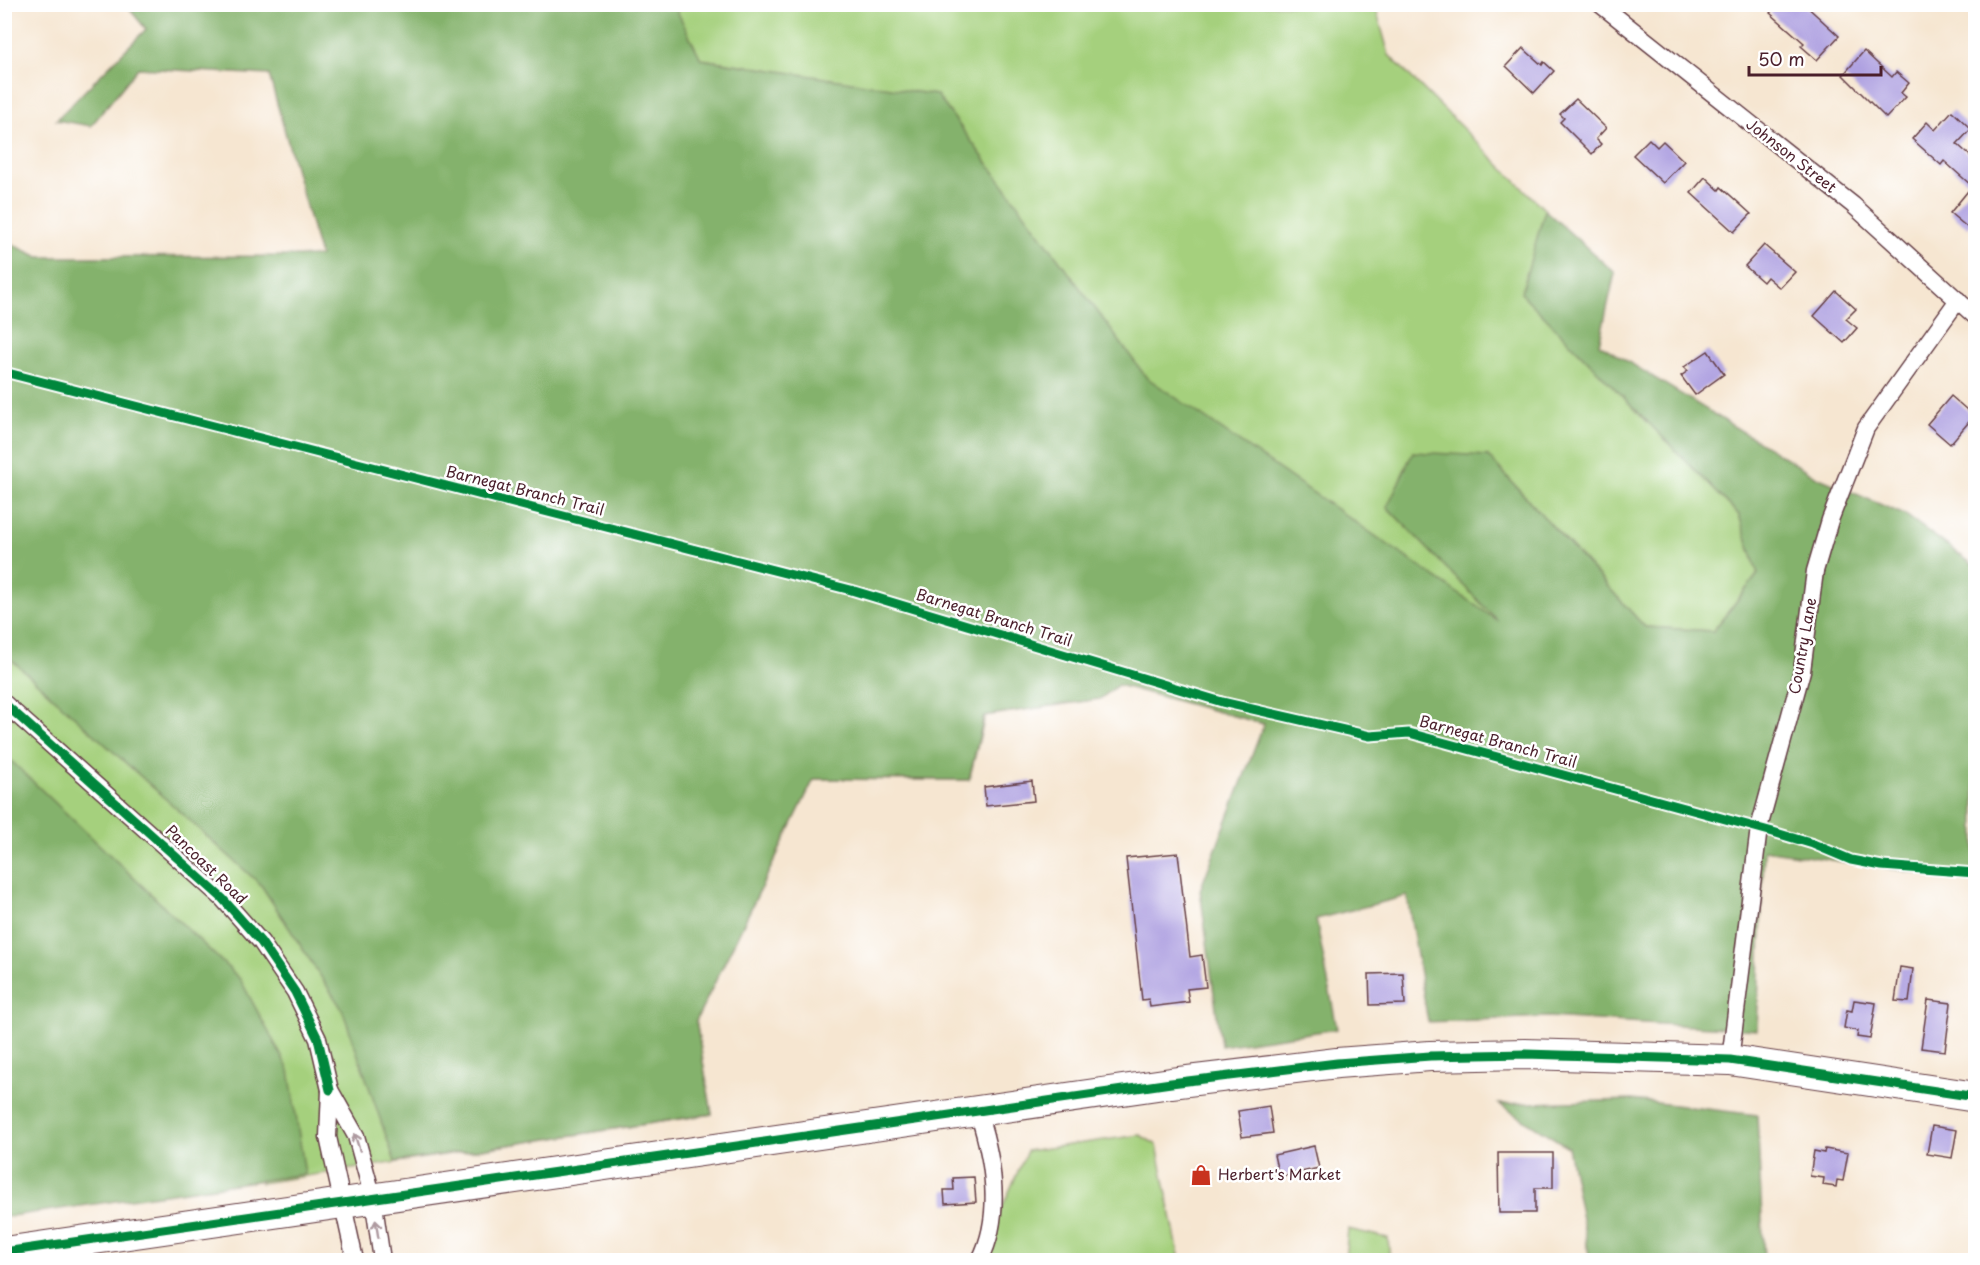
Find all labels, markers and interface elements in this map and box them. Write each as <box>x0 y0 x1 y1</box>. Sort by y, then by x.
scale bar <box>1749 39 1881 77</box>
text: 50 m <box>1758 45 1805 72</box>
street label: Johnson Street <box>1742 112 1842 198</box>
street label: Barnegat Branch Trail <box>444 459 607 520</box>
street label: Barnegat Branch Trail <box>913 582 1075 651</box>
street label: Country Lane <box>1782 595 1821 696</box>
street label: Barnegat Branch Trail <box>1417 708 1580 773</box>
street label: Pancoast Road <box>161 819 253 909</box>
one-way arrow <box>351 1133 362 1152</box>
place label: Herbert's Market <box>1218 1162 1341 1185</box>
shop icon: Herbert's Market <box>1189 1163 1213 1187</box>
one-way arrow <box>372 1220 383 1240</box>

